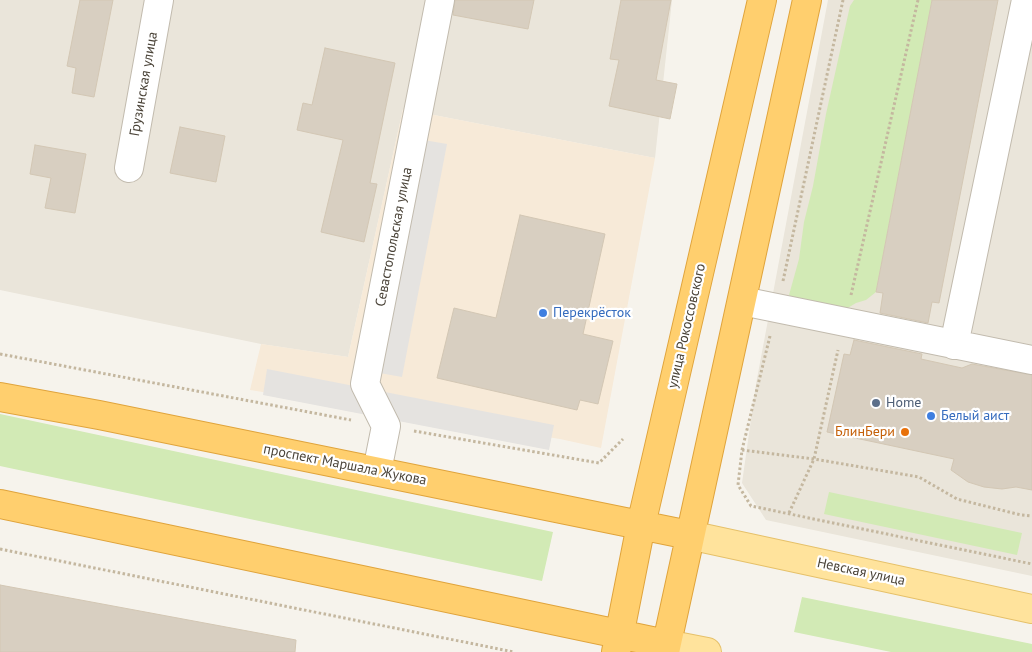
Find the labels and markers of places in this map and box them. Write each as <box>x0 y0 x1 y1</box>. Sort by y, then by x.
place label: Перекрёсток <box>553 305 631 321</box>
marker: Перекрёсток <box>537 307 549 319</box>
place label: Home <box>886 395 921 411</box>
marker: Home <box>870 397 882 409</box>
place label: Белый аист <box>941 408 1009 424</box>
marker: Белый аист <box>925 410 937 422</box>
place label: БлинБери <box>835 424 895 440</box>
marker: БлинБери <box>899 426 911 438</box>

